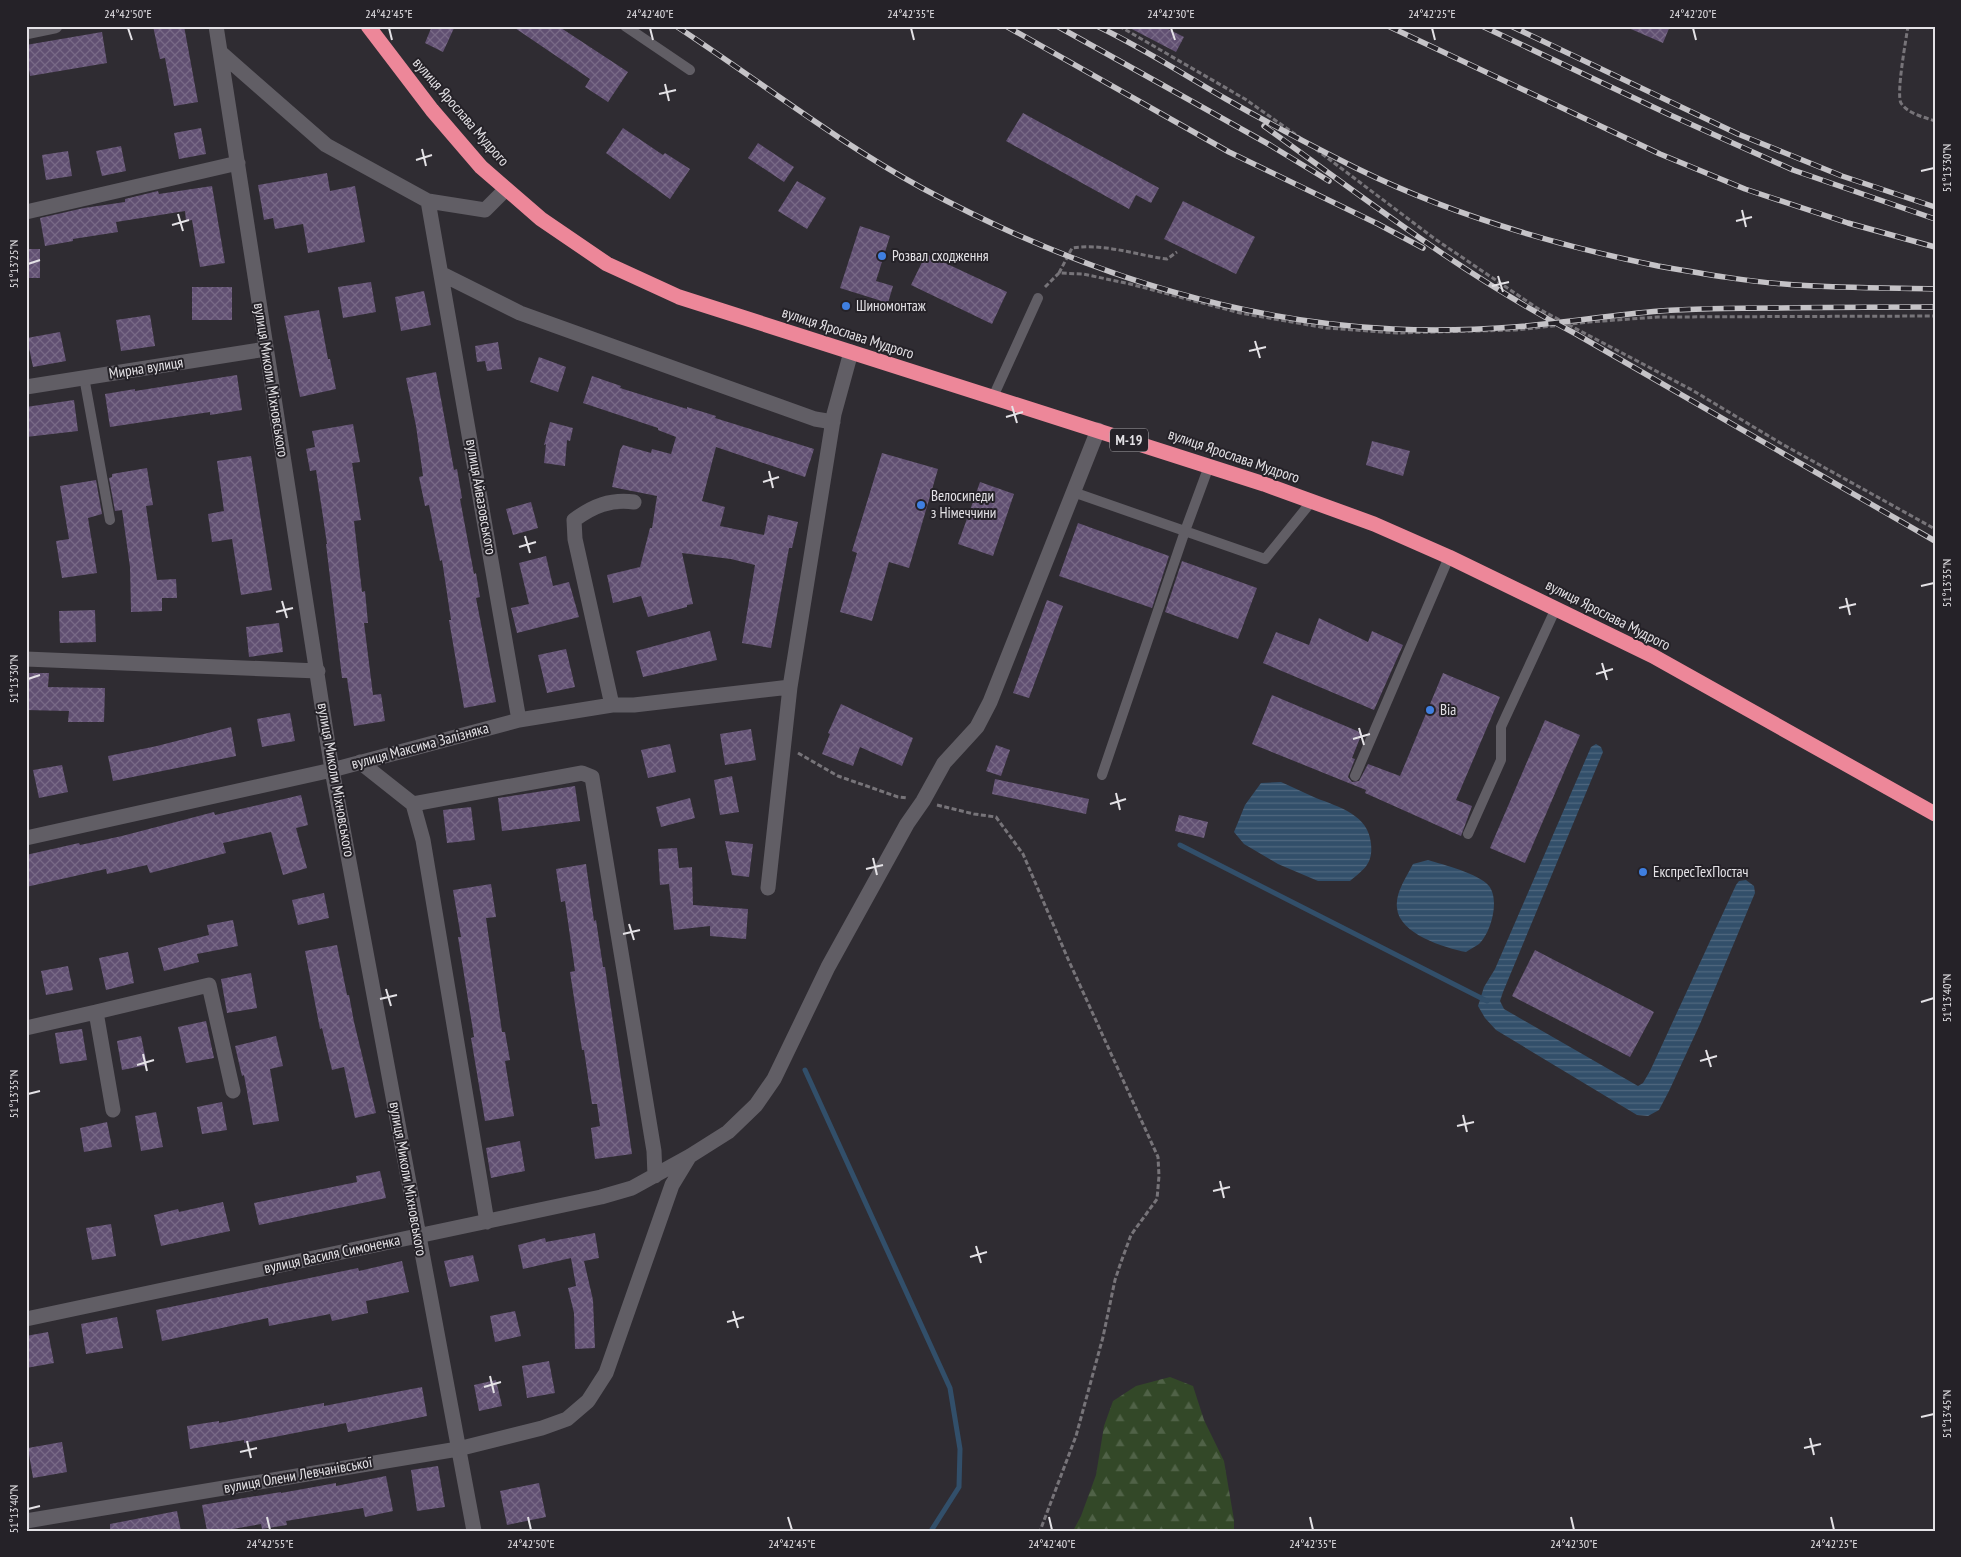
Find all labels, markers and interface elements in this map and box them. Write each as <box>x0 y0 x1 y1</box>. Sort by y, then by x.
text: 24°42'50"E <box>104 6 152 21</box>
text: 24°42'45"E <box>365 6 413 21</box>
text: 24°42'40"E <box>626 6 674 21</box>
text: 24°42'35"E <box>887 6 935 21</box>
text: 24°42'30"E <box>1147 6 1195 21</box>
text: 24°42'25"E <box>1408 6 1456 21</box>
text: 24°42'20"E <box>1669 6 1717 21</box>
street label: вулиця Ярослава Мудрого <box>409 54 514 170</box>
text: 51°13'30"N <box>1939 144 1954 192</box>
text: 51°13'25"N <box>6 240 21 288</box>
place label: Розвал сходження <box>892 246 989 265</box>
marker: Розвал сходження <box>876 250 888 262</box>
place label: Шиномонтаж <box>856 296 927 315</box>
marker: Шиномонтаж <box>840 300 852 312</box>
street label: вулиця Миколи Міхновського <box>250 301 293 458</box>
street label: вулиця Ярослава Мудрого <box>780 302 917 363</box>
street label: Мирна вулиця <box>107 352 185 383</box>
street label: вулиця Ярослава Мудрого <box>1166 424 1302 487</box>
road number: М-19 <box>1110 428 1148 452</box>
street label: вулиця Айвазовського <box>462 438 501 556</box>
place label: Велосипеди з Німеччини <box>931 486 996 522</box>
marker: Велосипеди з Німеччини <box>915 499 927 511</box>
text: 51°13'35"N <box>1939 559 1954 607</box>
street label: вулиця Ярослава Мудрого <box>1543 575 1674 654</box>
text: 51°13'30"N <box>6 655 21 703</box>
place label: Віа <box>1440 700 1456 719</box>
street label: вулиця Миколи Міхновського <box>314 701 359 858</box>
marker: Віа <box>1424 704 1436 716</box>
street label: вулиця Максима Залізняка <box>349 718 491 773</box>
place label: ЕкспресТехПостач <box>1653 862 1749 881</box>
marker: ЕкспресТехПостач <box>1637 866 1649 878</box>
text: 51°13'40"N <box>1939 974 1954 1022</box>
text: 51°13'35"N <box>6 1070 21 1118</box>
street label: вулиця Миколи Міхновського <box>386 1100 431 1257</box>
street label: вулиця Василя Симоненка <box>262 1230 402 1277</box>
text: 51°13'45"N <box>1939 1390 1954 1438</box>
street label: вулиця Олени Левчанівської <box>222 1452 374 1497</box>
text: 51°13'40"N <box>6 1485 21 1533</box>
text: 24°42'55"E <box>246 1536 294 1551</box>
text: 24°42'50"E <box>507 1536 555 1551</box>
text: 24°42'45"E <box>768 1536 816 1551</box>
text: 24°42'40"E <box>1028 1536 1076 1551</box>
text: 24°42'35"E <box>1289 1536 1337 1551</box>
text: 24°42'30"E <box>1550 1536 1598 1551</box>
text: 24°42'25"E <box>1810 1536 1858 1551</box>

